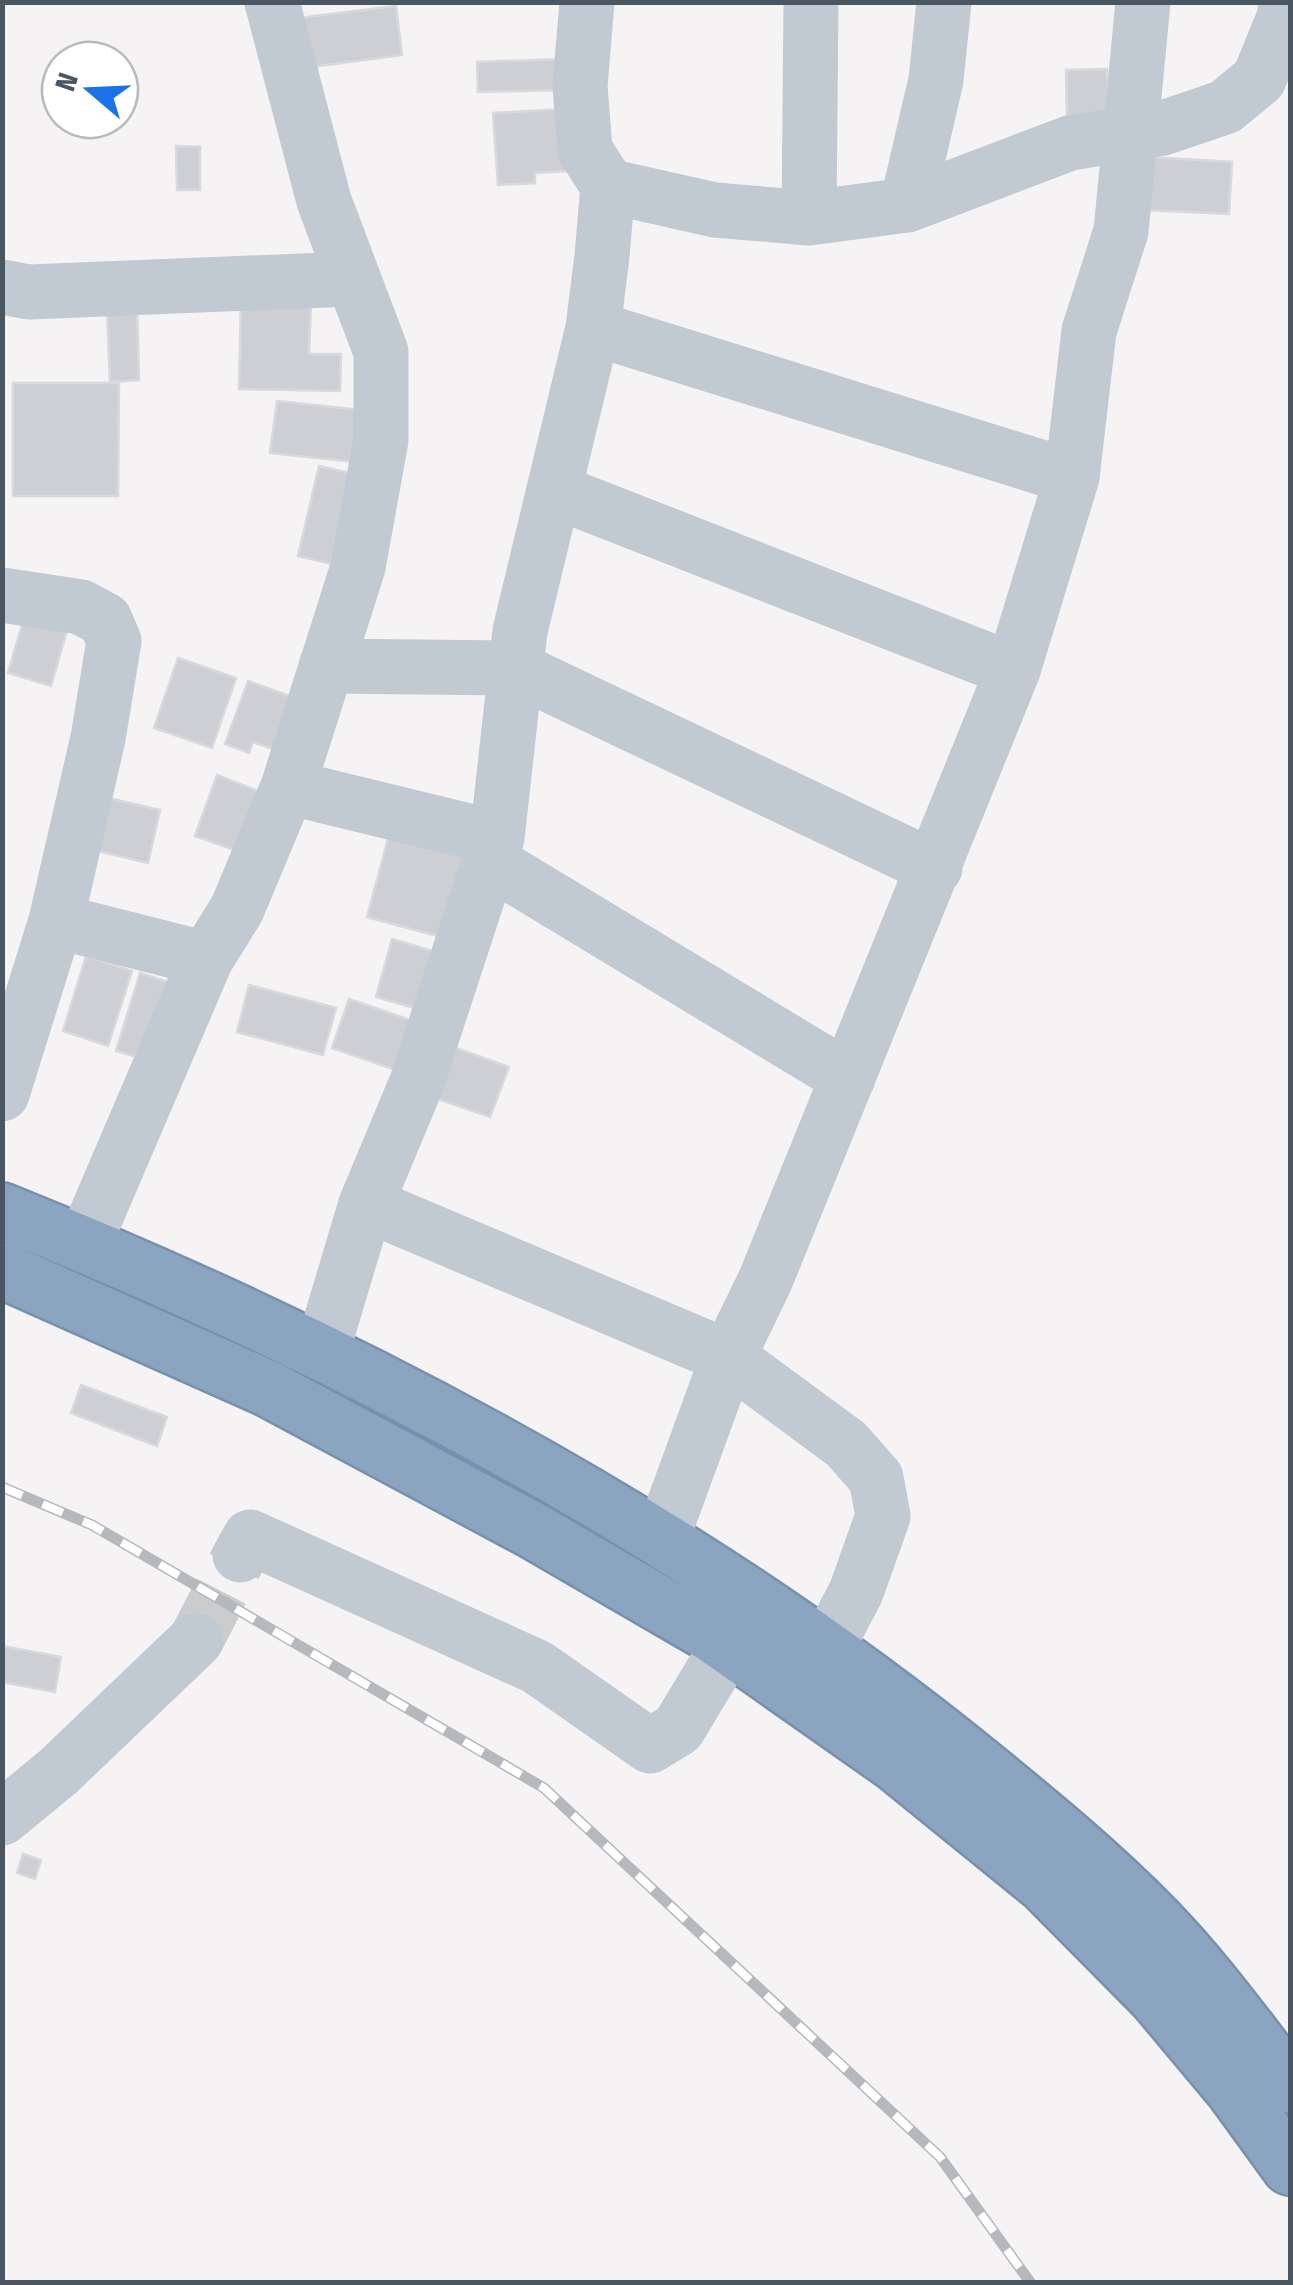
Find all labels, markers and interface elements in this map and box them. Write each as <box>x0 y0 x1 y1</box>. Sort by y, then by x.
north arrow <box>40 40 140 140</box>
text: N <box>49 69 85 95</box>

